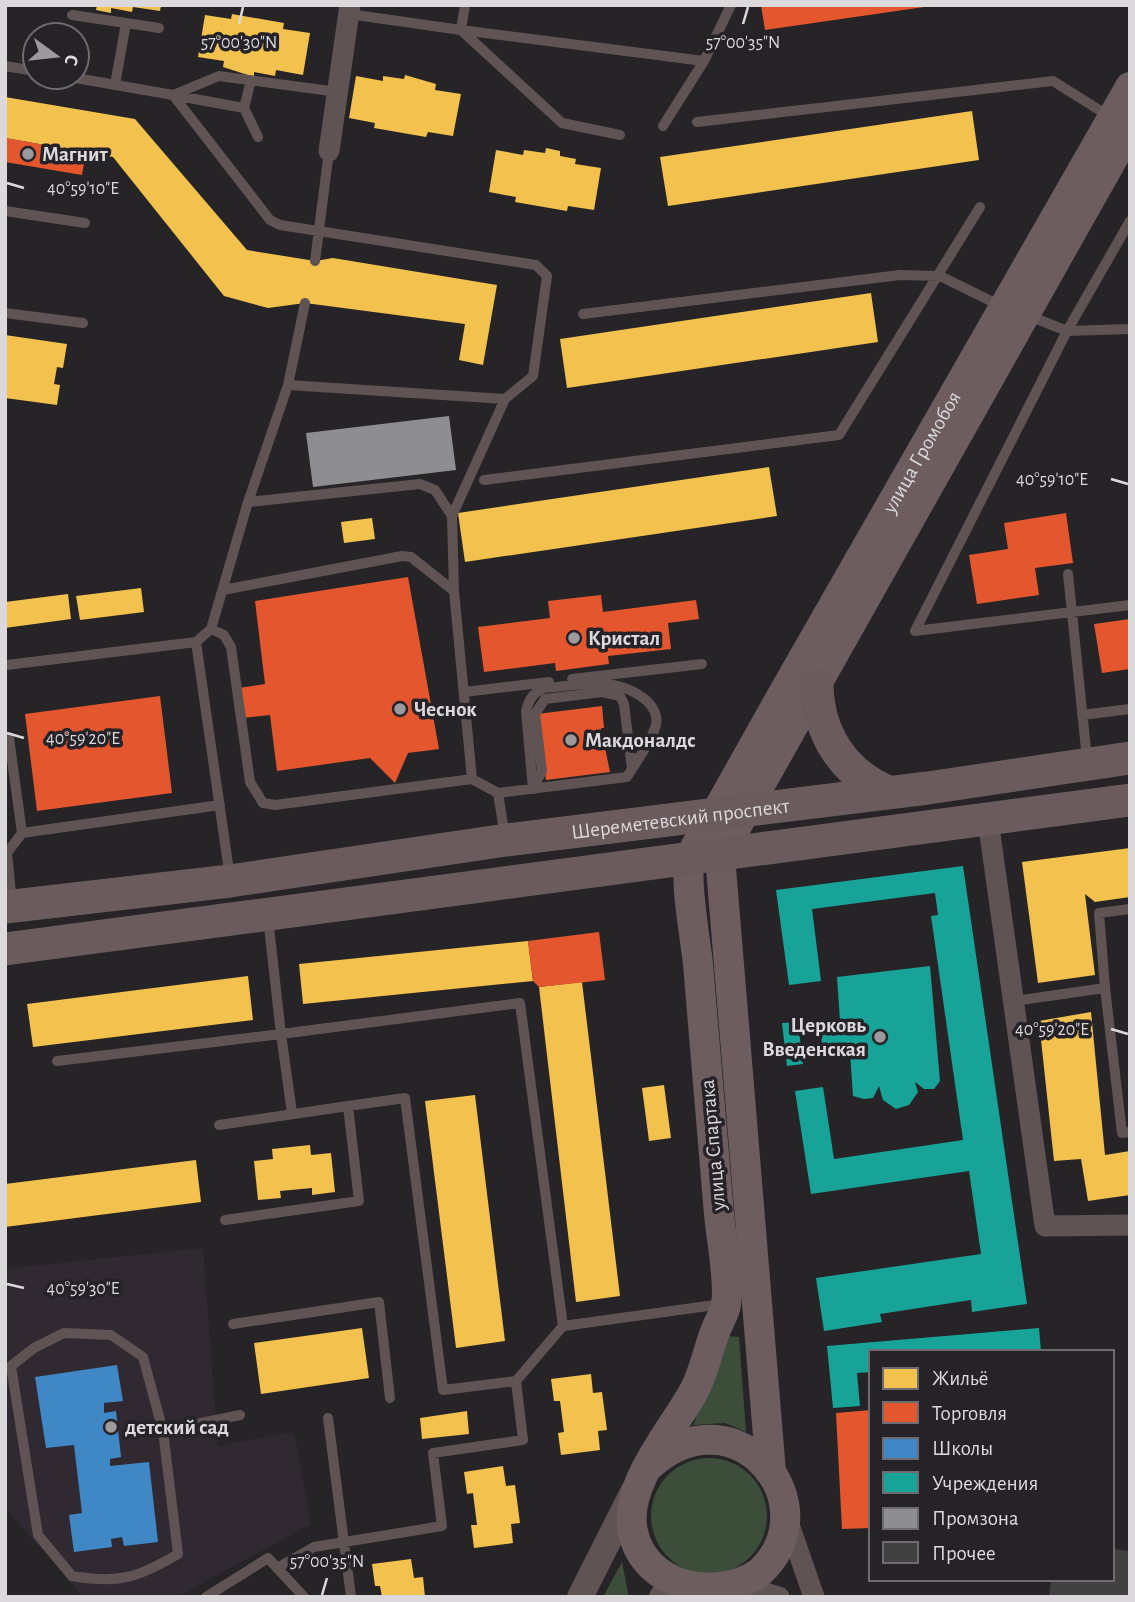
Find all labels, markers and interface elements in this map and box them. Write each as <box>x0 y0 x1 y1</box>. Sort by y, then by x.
north arrow <box>21 21 91 91</box>
text: 57°00'30"N <box>201 34 277 52</box>
text: 57°00'35"N <box>706 34 780 52</box>
text: С <box>60 52 82 68</box>
place label: Магнит <box>42 144 108 165</box>
marker: Магнит <box>20 146 36 162</box>
text: 40°59'10"E <box>47 180 119 198</box>
street label: улица Громобоя <box>878 387 964 517</box>
text: 40°59'10"E <box>1016 471 1088 489</box>
place label: Кристал <box>588 628 660 649</box>
marker: Кристал <box>566 630 582 646</box>
place label: Чеснок <box>414 699 477 720</box>
marker: Чеснок <box>392 701 408 717</box>
text: 40°59'20"E <box>46 730 120 748</box>
place label: Макдоналдс <box>585 730 696 751</box>
marker: Макдоналдс <box>563 732 579 748</box>
street label: Шереметевский проспект <box>570 795 791 842</box>
place label: Церковь Введенская <box>762 1015 866 1060</box>
text: 40°59'20"E <box>1015 1021 1089 1039</box>
marker: Церковь Введенская <box>872 1029 888 1045</box>
street label: улица Спартака <box>697 1078 729 1212</box>
text: 40°59'30"E <box>46 1280 120 1298</box>
legend <box>869 1350 1114 1581</box>
text: Жильё <box>932 1368 988 1389</box>
text: Торговля <box>932 1403 1007 1424</box>
place label: детский сад <box>125 1417 229 1438</box>
marker: детский сад <box>103 1419 119 1435</box>
text: Школы <box>932 1438 993 1459</box>
text: Учреждения <box>932 1473 1038 1494</box>
text: Промзона <box>932 1508 1019 1529</box>
text: Прочее <box>932 1543 996 1564</box>
text: 57°00'35"N <box>290 1553 364 1571</box>

